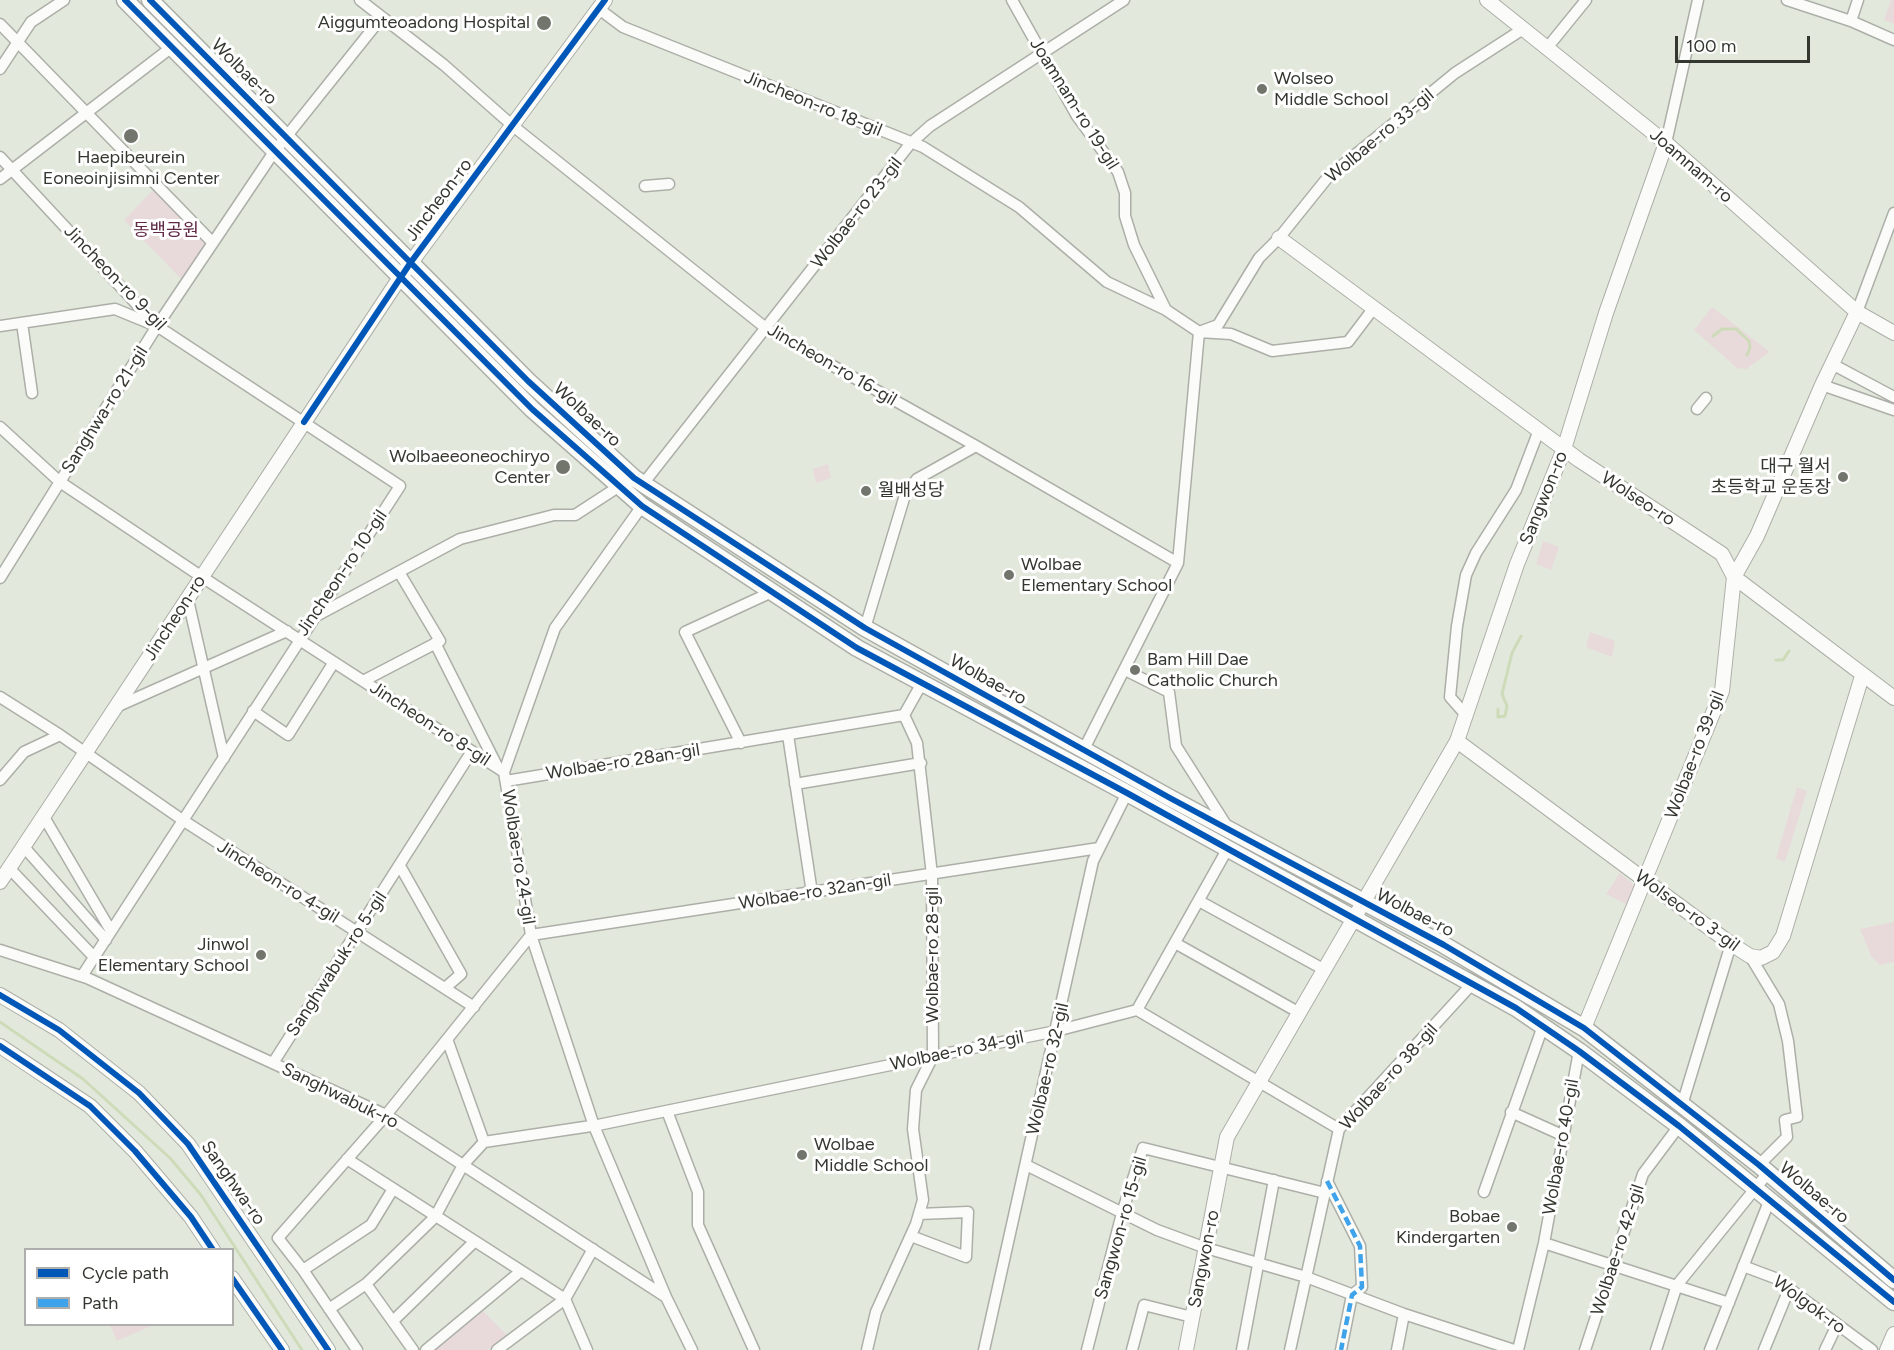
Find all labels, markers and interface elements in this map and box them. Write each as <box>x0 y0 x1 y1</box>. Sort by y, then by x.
place label: Aiggumteoadong Hospital <box>318 12 530 34</box>
marker: Aiggumteoadong Hospital <box>535 14 553 32</box>
scale bar <box>1678 24 1813 62</box>
street label: Wolbae-ro <box>206 34 282 110</box>
street label: Joamnam-ro 19-gil <box>1025 34 1123 174</box>
text: 100 m <box>1686 35 1736 57</box>
street label: Jincheon-ro 18-gil <box>741 66 885 142</box>
place label: Wolseo Middle School <box>1274 68 1388 110</box>
marker: Wolseo Middle School <box>1255 82 1269 96</box>
street label: Wolbae-ro 33-gil <box>1321 84 1439 188</box>
street label: Joamnam-ro <box>1645 124 1737 208</box>
marker: Haepibeurein Eoneoinjisimni Center <box>122 127 140 145</box>
place label: Haepibeurein Eoneoinjisimni Center <box>43 147 219 190</box>
street label: Wolbae-ro 23-gil <box>807 153 907 273</box>
street label: Jincheon-ro <box>401 155 477 245</box>
park label: 동백공원 <box>133 220 199 242</box>
street label: Jincheon-ro 9-gil <box>59 221 171 335</box>
street label: Jincheon-ro 16-gil <box>763 319 901 411</box>
street label: Sanghwa-ro 21-gil <box>57 342 153 478</box>
street label: Wolbae-ro <box>549 378 625 452</box>
place label: Wolbaeeoneochiryo Center <box>389 446 550 488</box>
street label: Sangwon-ro <box>1515 448 1573 548</box>
place label: 대구 월서 초등학교 운동장 <box>1711 456 1831 498</box>
marker: Wolbaeeoneochiryo Center <box>554 458 572 476</box>
street label: Wolseo-ro <box>1597 467 1679 531</box>
marker: 대구 월서 초등학교 운동장 <box>1836 470 1850 484</box>
place label: 월배성당 <box>878 480 944 502</box>
marker: 월배성당 <box>859 484 873 498</box>
street label: Jincheon-ro 10-gil <box>292 506 392 640</box>
place label: Wolbae Elementary School <box>1021 554 1172 596</box>
marker: Wolbae Elementary School <box>1002 568 1016 582</box>
street label: Jincheon-ro <box>139 571 211 665</box>
place label: Bam Hill Dae Catholic Church <box>1147 649 1278 692</box>
street label: Wolbae-ro <box>946 650 1030 710</box>
marker: Bam Hill Dae Catholic Church <box>1128 663 1142 677</box>
street label: Jincheon-ro 8-gil <box>366 677 494 771</box>
street label: Wolbae-ro 39-gil <box>1661 688 1729 822</box>
street label: Wolbae-ro 28an-gil <box>545 739 701 785</box>
street label: Wolbae-ro 24-gil <box>497 788 539 926</box>
street label: Jincheon-ro 4-gil <box>213 836 343 928</box>
street label: Wolseo-ro 3-gil <box>1630 866 1744 956</box>
street label: Wolbae-ro 32an-gil <box>737 869 893 915</box>
street label: Wolbae-ro <box>1372 884 1458 942</box>
street label: Wolbae-ro 28-gil <box>922 887 944 1023</box>
street label: Sanghwabuk-ro 5-gil <box>282 888 392 1040</box>
place label: Jinwol Elementary School <box>98 934 249 976</box>
marker: Jinwol Elementary School <box>254 948 268 962</box>
street label: Wolbae-ro 32-gil <box>1022 1001 1074 1137</box>
street label: Wolbae-ro 38-gil <box>1335 1019 1443 1135</box>
street label: Wolbae-ro 34-gil <box>888 1026 1026 1076</box>
street label: Sanghwabuk-ro <box>278 1058 402 1134</box>
street label: Wolbae-ro 40-gil <box>1538 1077 1584 1217</box>
place label: Wolbae Middle School <box>814 1134 928 1176</box>
street label: Sanghwa-ro <box>196 1137 270 1229</box>
marker: Wolbae Middle School <box>795 1148 809 1162</box>
street label: Sangwon-ro 15-gil <box>1090 1154 1152 1302</box>
street label: Wolbae-ro <box>1775 1158 1853 1228</box>
street label: Wolbae-ro 42-gil <box>1587 1182 1649 1318</box>
place label: Bobae Kindergarten <box>1396 1206 1500 1248</box>
street label: Sangwon-ro <box>1184 1208 1224 1310</box>
marker: Bobae Kindergarten <box>1505 1220 1519 1234</box>
legend <box>24 1248 234 1326</box>
text: Cycle path <box>82 1262 169 1284</box>
street label: Wolgok-ro <box>1768 1271 1850 1339</box>
text: Path <box>82 1292 118 1314</box>

